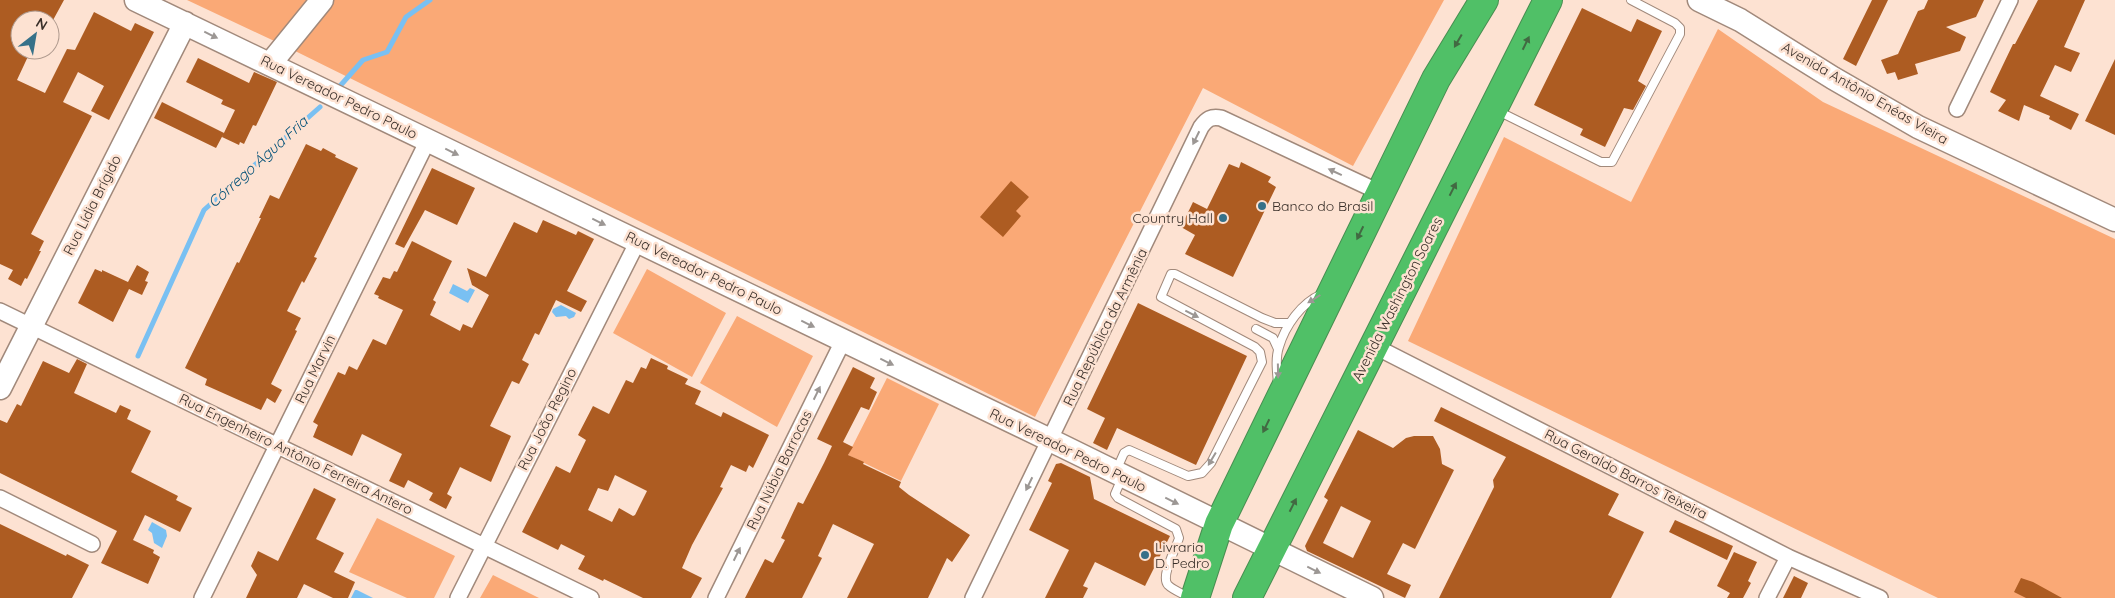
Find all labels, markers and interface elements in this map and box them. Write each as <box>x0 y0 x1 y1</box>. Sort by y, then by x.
north arrow <box>10 10 60 60</box>
text: N <box>33 13 51 34</box>
one-way arrow <box>204 31 219 40</box>
one-way arrow <box>1453 35 1462 48</box>
one-way arrow <box>1522 36 1530 51</box>
street label: Avenida Antônio Enéas Vieira <box>1779 38 1951 148</box>
street label: Rua Vereador Pedro Paulo <box>258 51 420 143</box>
water label: Córrego Água Fria <box>204 111 312 211</box>
one-way arrow <box>1192 130 1200 145</box>
one-way arrow <box>445 147 460 156</box>
street label: Rua Lídia Brígido <box>59 152 125 258</box>
one-way arrow <box>1328 167 1342 175</box>
one-way arrow <box>1449 181 1457 196</box>
place label: Banco do Brasil <box>1272 197 1374 215</box>
marker: Banco do Brasil <box>1256 200 1268 212</box>
place label: Country Hall <box>1132 209 1213 227</box>
marker: Country Hall <box>1217 212 1229 224</box>
street label: Avenida Washington Soares <box>1348 214 1446 384</box>
one-way arrow <box>592 218 606 226</box>
one-way arrow <box>1356 226 1364 240</box>
street label: Rua Vereador Pedro Paulo <box>623 227 785 319</box>
street label: Rua República da Armênia <box>1059 245 1151 409</box>
one-way arrow <box>1308 294 1321 303</box>
one-way arrow <box>1185 310 1199 318</box>
one-way arrow <box>801 320 815 328</box>
street label: Rua Marvin <box>291 332 339 406</box>
one-way arrow <box>880 358 894 366</box>
one-way arrow <box>1274 363 1282 379</box>
street label: Rua João Regino <box>514 365 580 473</box>
one-way arrow <box>813 386 821 400</box>
street label: Rua Engenheiro Antônio Ferreira Antero <box>176 389 416 519</box>
street label: Rua Vereador Pedro Paulo <box>987 404 1149 496</box>
street label: Rua Núbia Barrocas <box>742 407 816 533</box>
one-way arrow <box>1262 419 1270 433</box>
street label: Rua Geraldo Barros Teixeira <box>1541 425 1711 523</box>
one-way arrow <box>1208 453 1217 466</box>
one-way arrow <box>1024 477 1032 491</box>
one-way arrow <box>1165 497 1179 505</box>
one-way arrow <box>1289 498 1297 512</box>
place label: Livraria D. Pedro <box>1155 538 1210 572</box>
one-way arrow <box>734 547 742 561</box>
marker: Livraria D. Pedro <box>1139 549 1151 561</box>
one-way arrow <box>1307 566 1322 574</box>

